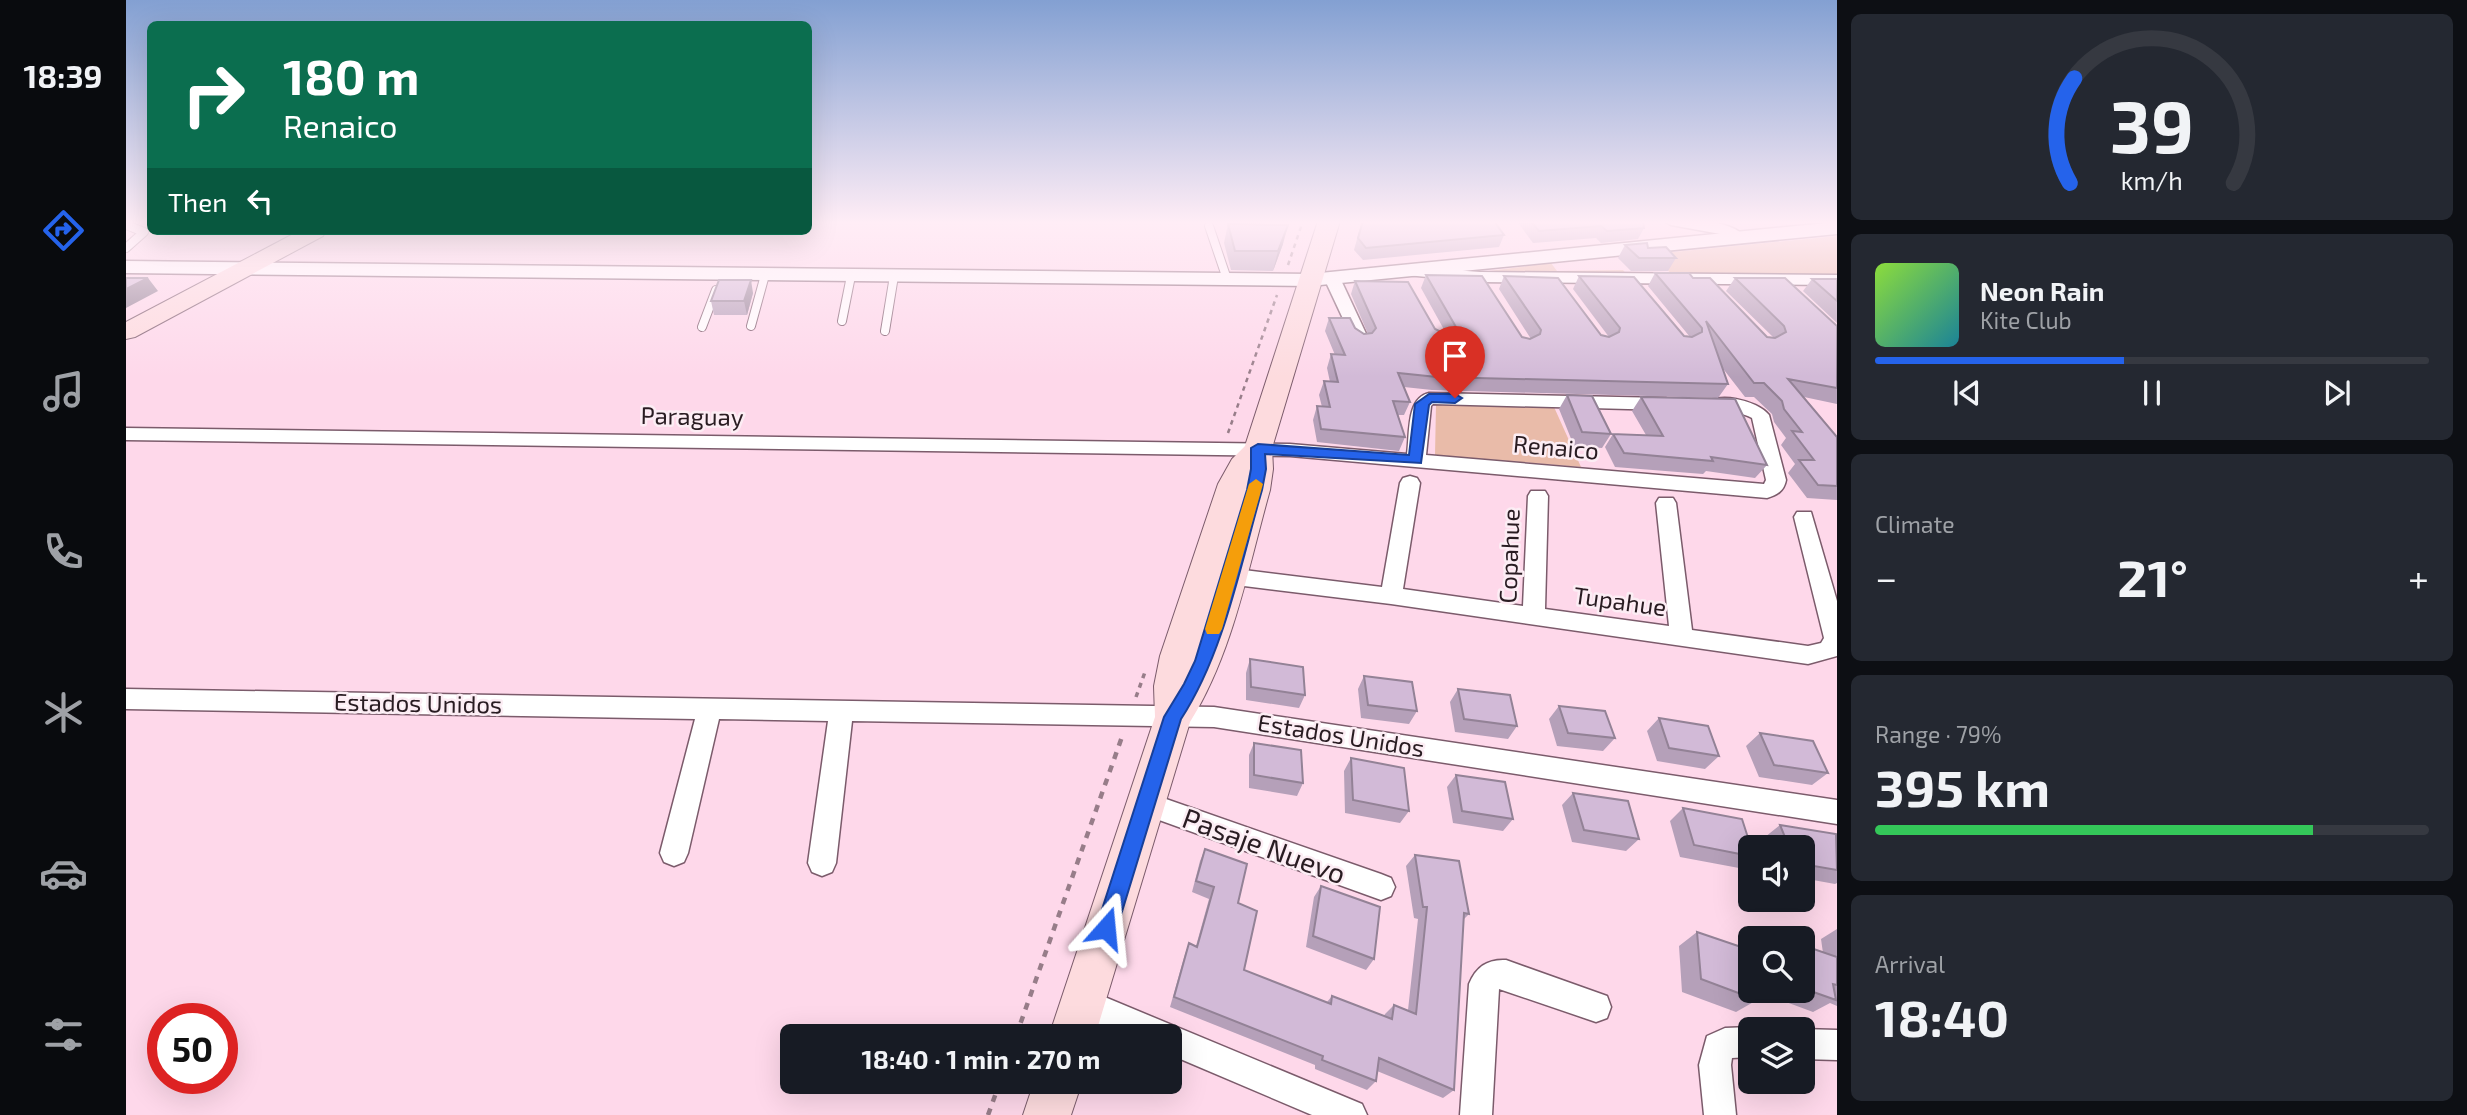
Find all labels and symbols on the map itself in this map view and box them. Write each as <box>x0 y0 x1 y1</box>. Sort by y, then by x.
pin <box>1425 326 1485 398</box>
street label: Paraguay <box>640 400 744 431</box>
street label: Renaico <box>1512 428 1600 465</box>
street label: Copahue <box>1492 508 1525 604</box>
street label: Tupahue <box>1572 580 1668 621</box>
street label: Estados Unidos <box>334 687 502 718</box>
street label: Estados Unidos <box>1256 707 1427 762</box>
street label: Pasaje Nuevo <box>1178 800 1350 890</box>
position arrow <box>1069 891 1143 965</box>
speed limit sign: 50 <box>147 1003 238 1094</box>

